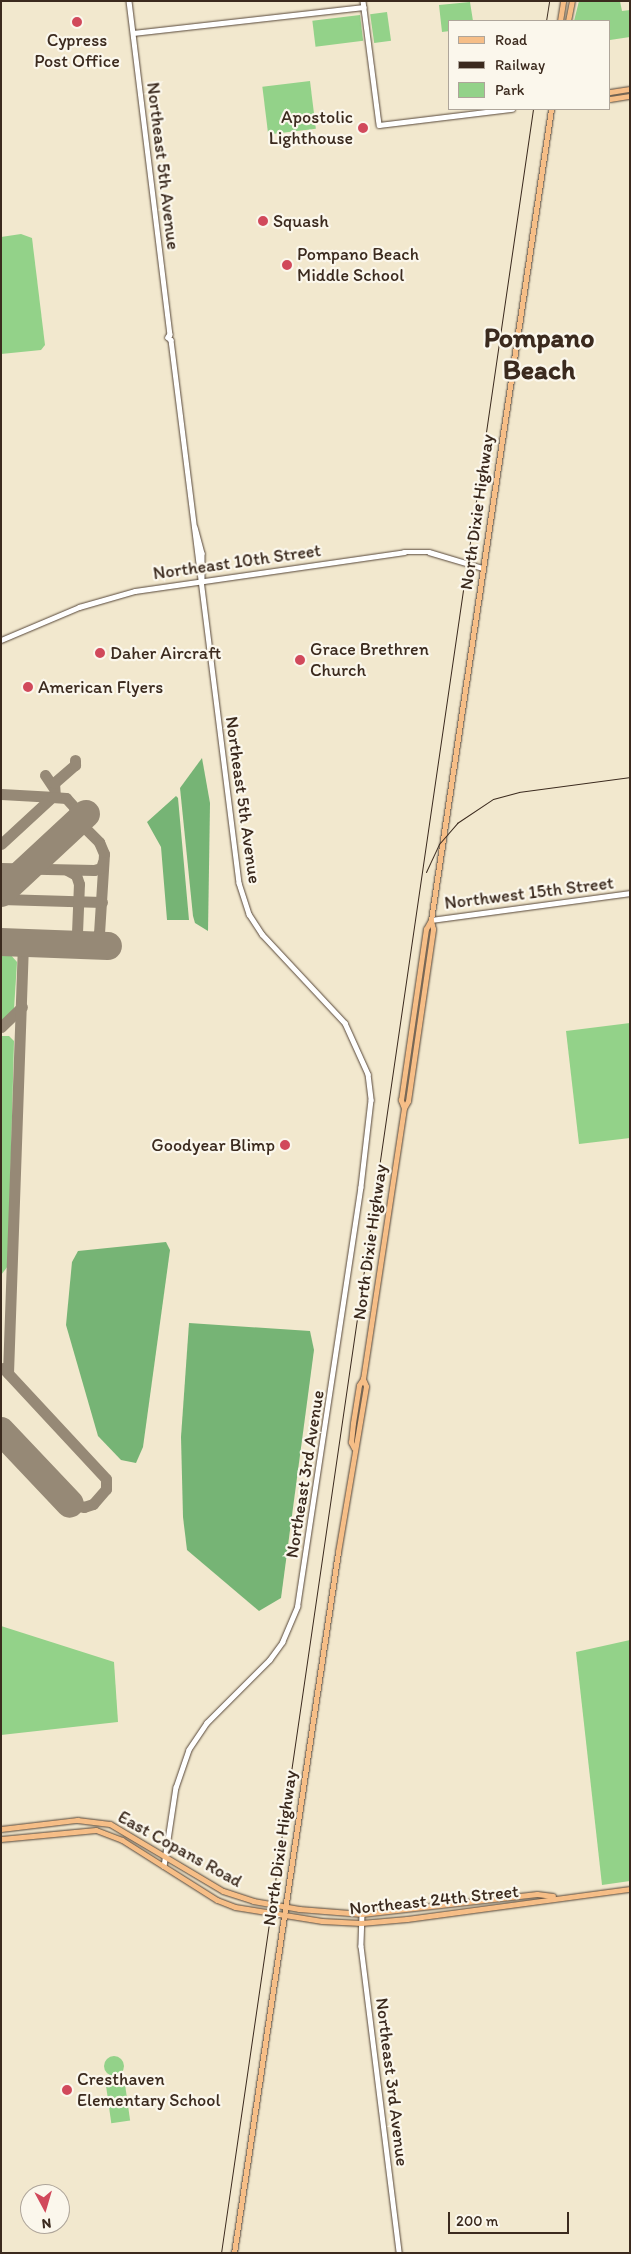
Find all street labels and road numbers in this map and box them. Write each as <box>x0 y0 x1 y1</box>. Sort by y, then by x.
street label: Northeast 5th Avenue <box>142 82 184 250</box>
street label: North Dixie Highway <box>455 433 499 591</box>
street label: Northeast 10th Street <box>152 540 322 584</box>
street label: Northeast 5th Avenue <box>221 716 265 884</box>
street label: Northwest 15th Street <box>443 872 615 914</box>
street label: North Dixie Highway <box>348 1163 392 1321</box>
street label: Northeast 3rd Avenue <box>281 1389 329 1559</box>
street label: North Dixie Highway <box>258 1769 302 1927</box>
street label: East Copans Road <box>115 1806 245 1892</box>
street label: Northeast 24th Street <box>349 1880 519 1920</box>
street label: Northeast 3rd Avenue <box>371 1997 413 2167</box>

